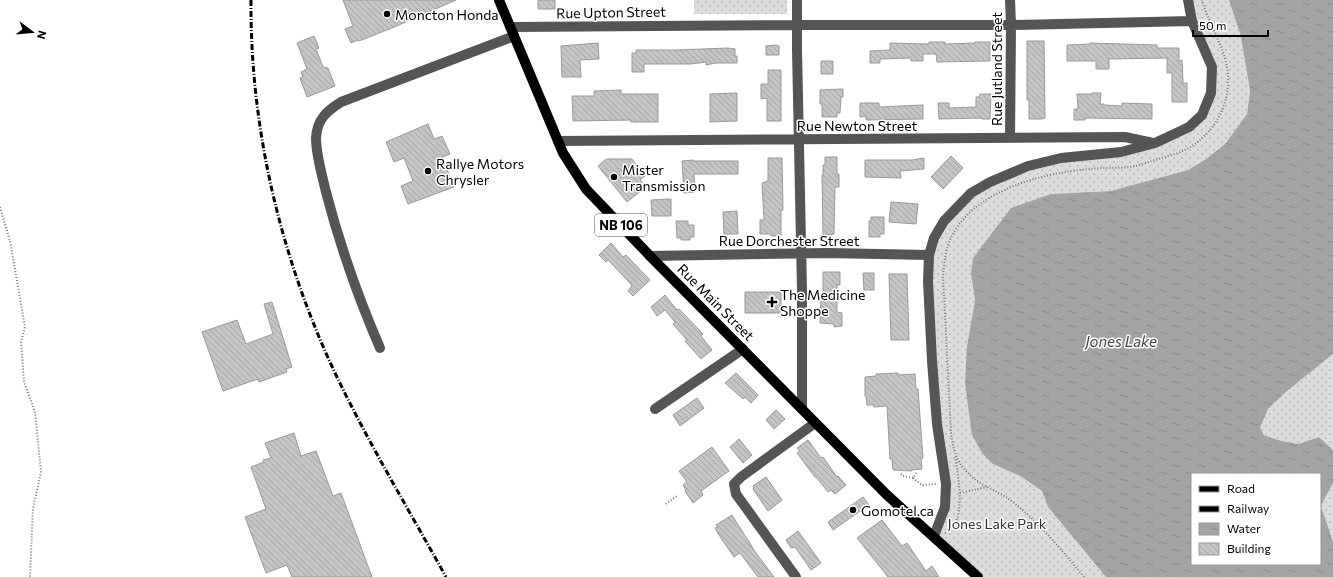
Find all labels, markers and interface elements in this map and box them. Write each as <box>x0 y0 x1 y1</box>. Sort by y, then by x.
street label: Rue Upton Street <box>556 3 666 21</box>
place label: Moncton Honda <box>395 6 499 23</box>
marker: Moncton Honda <box>382 9 392 19</box>
north arrow <box>12 12 52 52</box>
street label: Rue Jutland Street <box>988 12 1005 126</box>
scale bar <box>1193 12 1268 38</box>
text: 50 m <box>1199 18 1227 32</box>
text: N <box>35 29 49 41</box>
street label: Rue Newton Street <box>797 117 917 134</box>
place label: Rallye Motors Chrysler <box>436 155 524 188</box>
place label: Mister Transmission <box>622 161 706 194</box>
marker: Rallye Motors Chrysler <box>423 166 433 176</box>
marker: Mister Transmission <box>609 172 619 182</box>
road number: NB 106 <box>595 214 647 236</box>
street label: Rue Dorchester Street <box>719 232 860 249</box>
street label: Rue Main Street <box>674 260 758 344</box>
place label: The Medicine Shoppe <box>780 286 865 319</box>
marker: The Medicine Shoppe <box>767 297 777 307</box>
water label: Jones Lake <box>1083 332 1157 350</box>
legend <box>1191 473 1321 565</box>
text: Road <box>1227 481 1255 495</box>
text: Railway <box>1227 501 1269 515</box>
place label: Gomotel.ca <box>861 502 934 519</box>
marker: Gomotel.ca <box>848 505 858 515</box>
park label: Jones Lake Park <box>948 515 1047 532</box>
text: Water <box>1227 521 1261 535</box>
text: Building <box>1227 541 1271 555</box>

